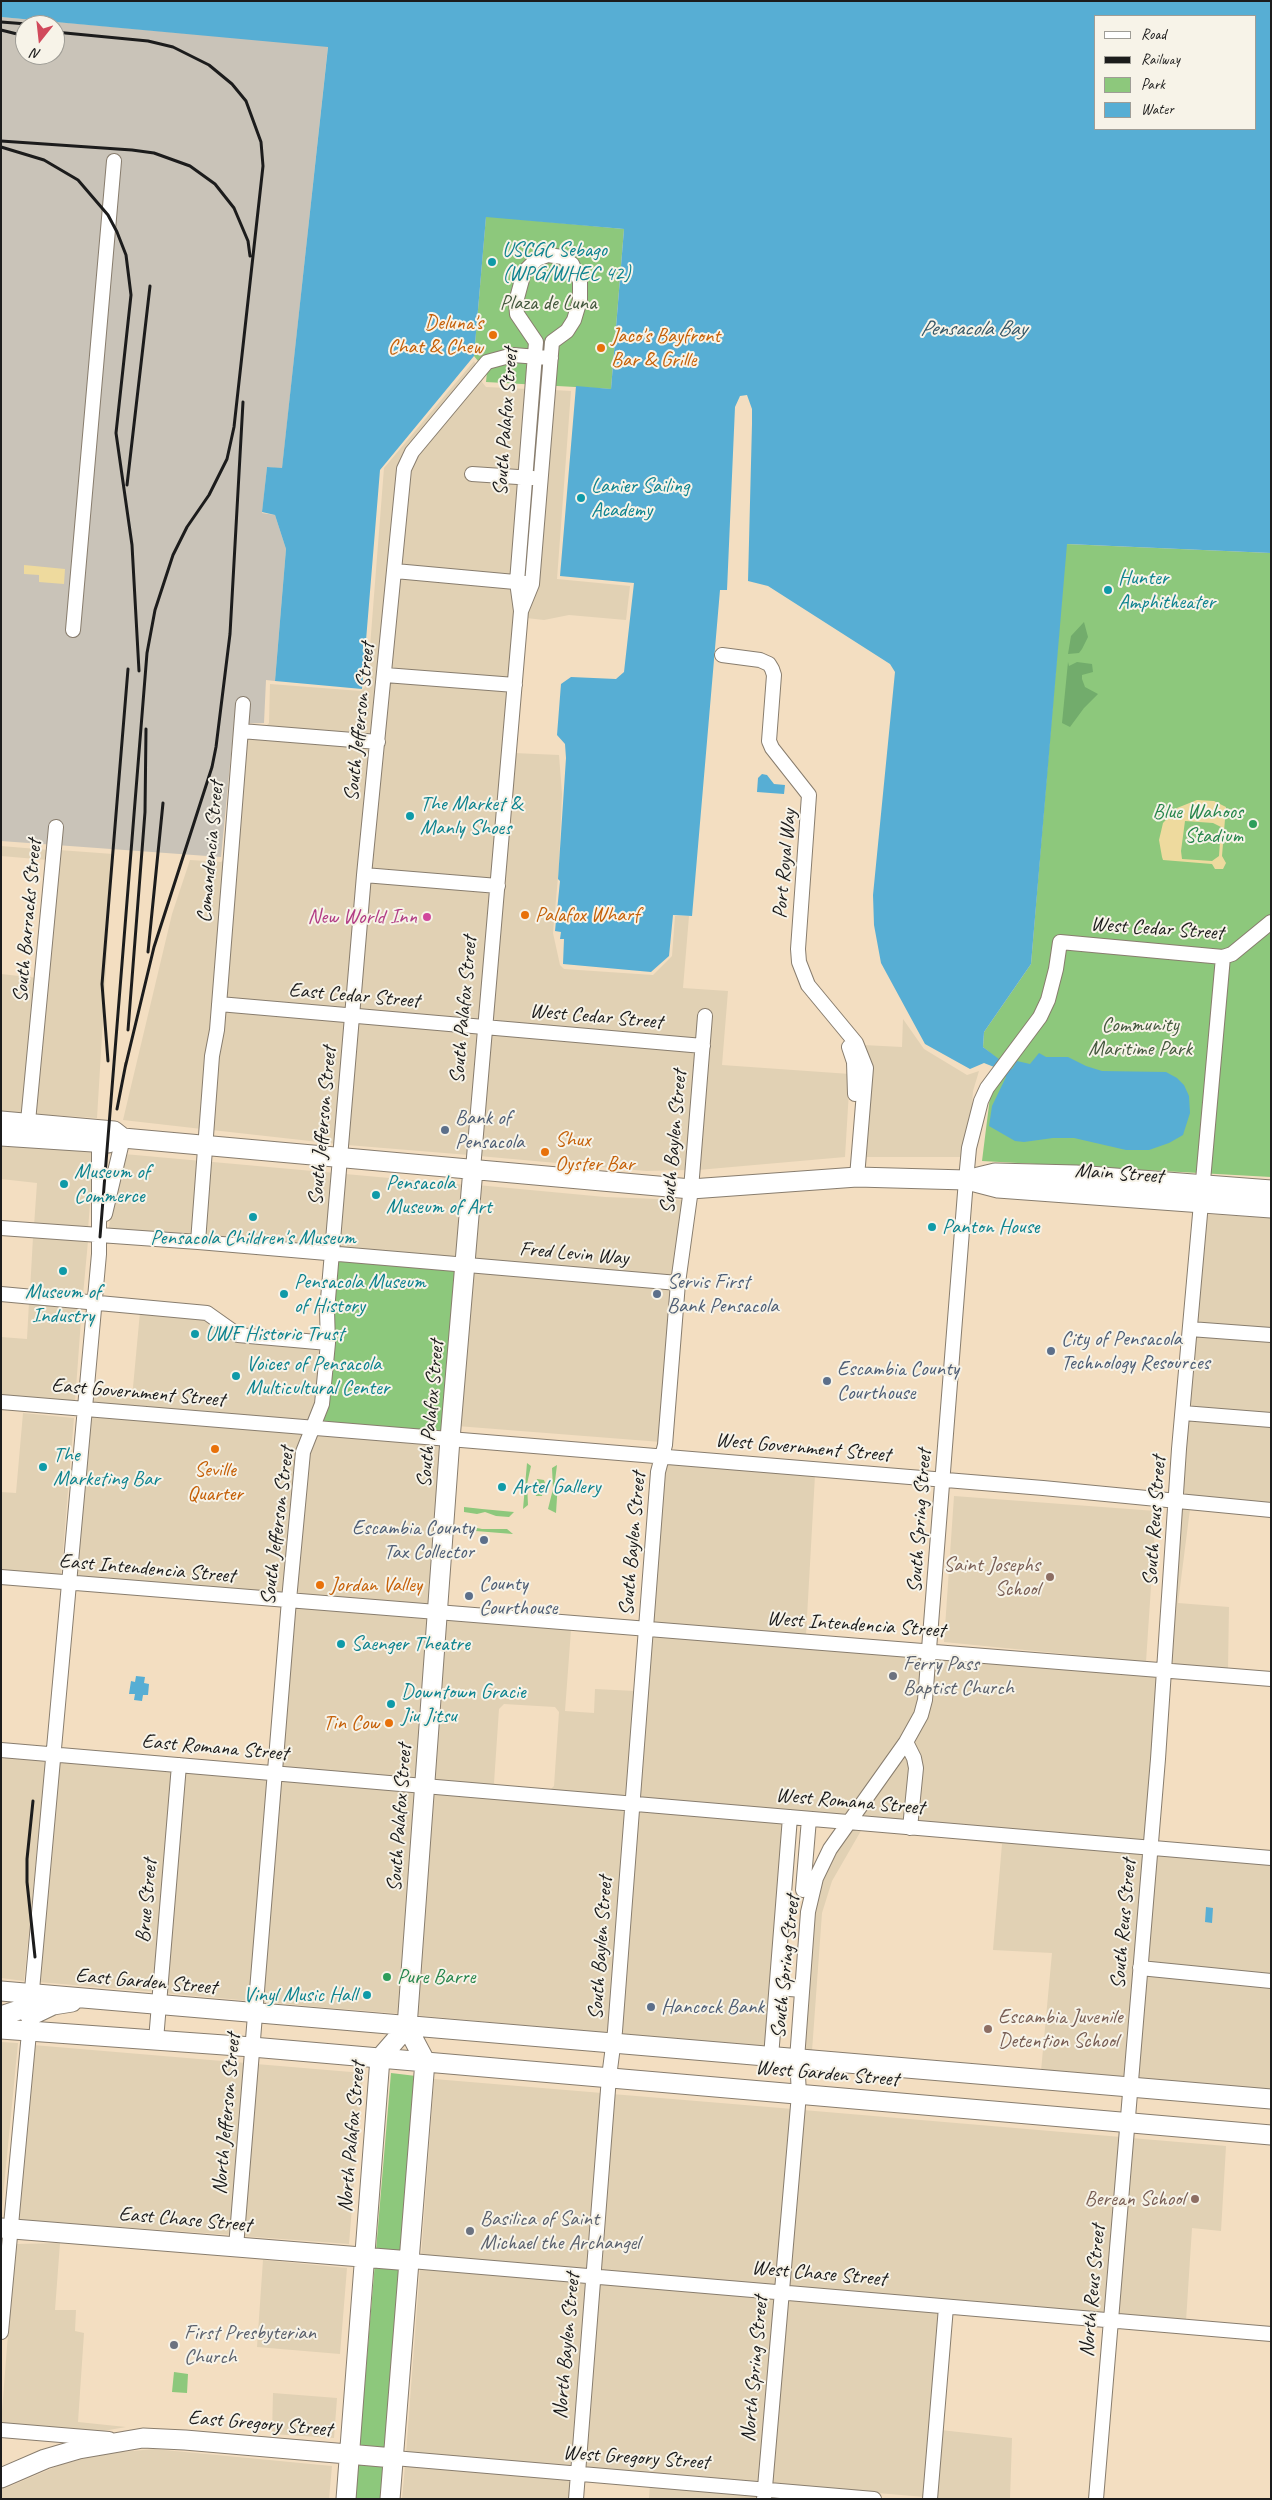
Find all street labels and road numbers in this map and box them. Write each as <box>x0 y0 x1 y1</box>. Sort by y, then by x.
street label: South Palafox Street <box>488 347 524 497</box>
street label: South Jefferson Street <box>339 641 381 803</box>
street label: Comandencia Street <box>192 780 230 924</box>
street label: Port Royal Way <box>768 808 802 920</box>
street label: South Barracks Street <box>8 838 48 1004</box>
street label: West Cedar Street <box>1090 912 1224 946</box>
street label: South Palafox Street <box>445 935 483 1085</box>
street label: East Cedar Street <box>288 978 420 1014</box>
street label: West Cedar Street <box>529 999 663 1035</box>
street label: South Jefferson Street <box>303 1045 343 1207</box>
street label: South Baylen Street <box>655 1069 693 1215</box>
street label: Main Street <box>1074 1158 1164 1190</box>
street label: Fred Levin Way <box>518 1237 630 1271</box>
street label: South Palafox Street <box>412 1339 450 1489</box>
street label: East Government Street <box>50 1373 226 1413</box>
street label: West Government Street <box>714 1428 892 1468</box>
street label: South Jefferson Street <box>256 1445 300 1607</box>
street label: South Spring Street <box>902 1448 938 1594</box>
street label: South Reus Street <box>1138 1455 1172 1587</box>
street label: South Baylen Street <box>614 1471 652 1617</box>
street label: East Intendencia Street <box>58 1549 236 1589</box>
street label: West Intendencia Street <box>766 1606 946 1644</box>
street label: East Romana Street <box>141 1729 289 1767</box>
street label: South Palafox Street <box>382 1743 418 1893</box>
street label: West Romana Street <box>775 1783 925 1821</box>
street label: Brue Street <box>131 1858 163 1944</box>
street label: South Reus Street <box>1106 1858 1142 1990</box>
street label: South Baylen Street <box>583 1875 619 2021</box>
street label: South Spring Street <box>766 1894 806 2040</box>
street label: East Garden Street <box>74 1963 218 2001</box>
street label: North Jefferson Street <box>207 2032 247 2196</box>
street label: West Garden Street <box>754 2055 900 2093</box>
street label: North Palafox Street <box>333 2061 371 2213</box>
street label: East Chase Street <box>118 2202 252 2238</box>
street label: North Reus Street <box>1075 2224 1111 2358</box>
street label: West Chase Street <box>751 2256 887 2292</box>
street label: North Baylen Street <box>548 2272 586 2420</box>
street label: North Spring Street <box>736 2295 774 2443</box>
street label: East Gregory Street <box>187 2405 333 2443</box>
street label: West Gregory Street <box>562 2440 710 2476</box>

